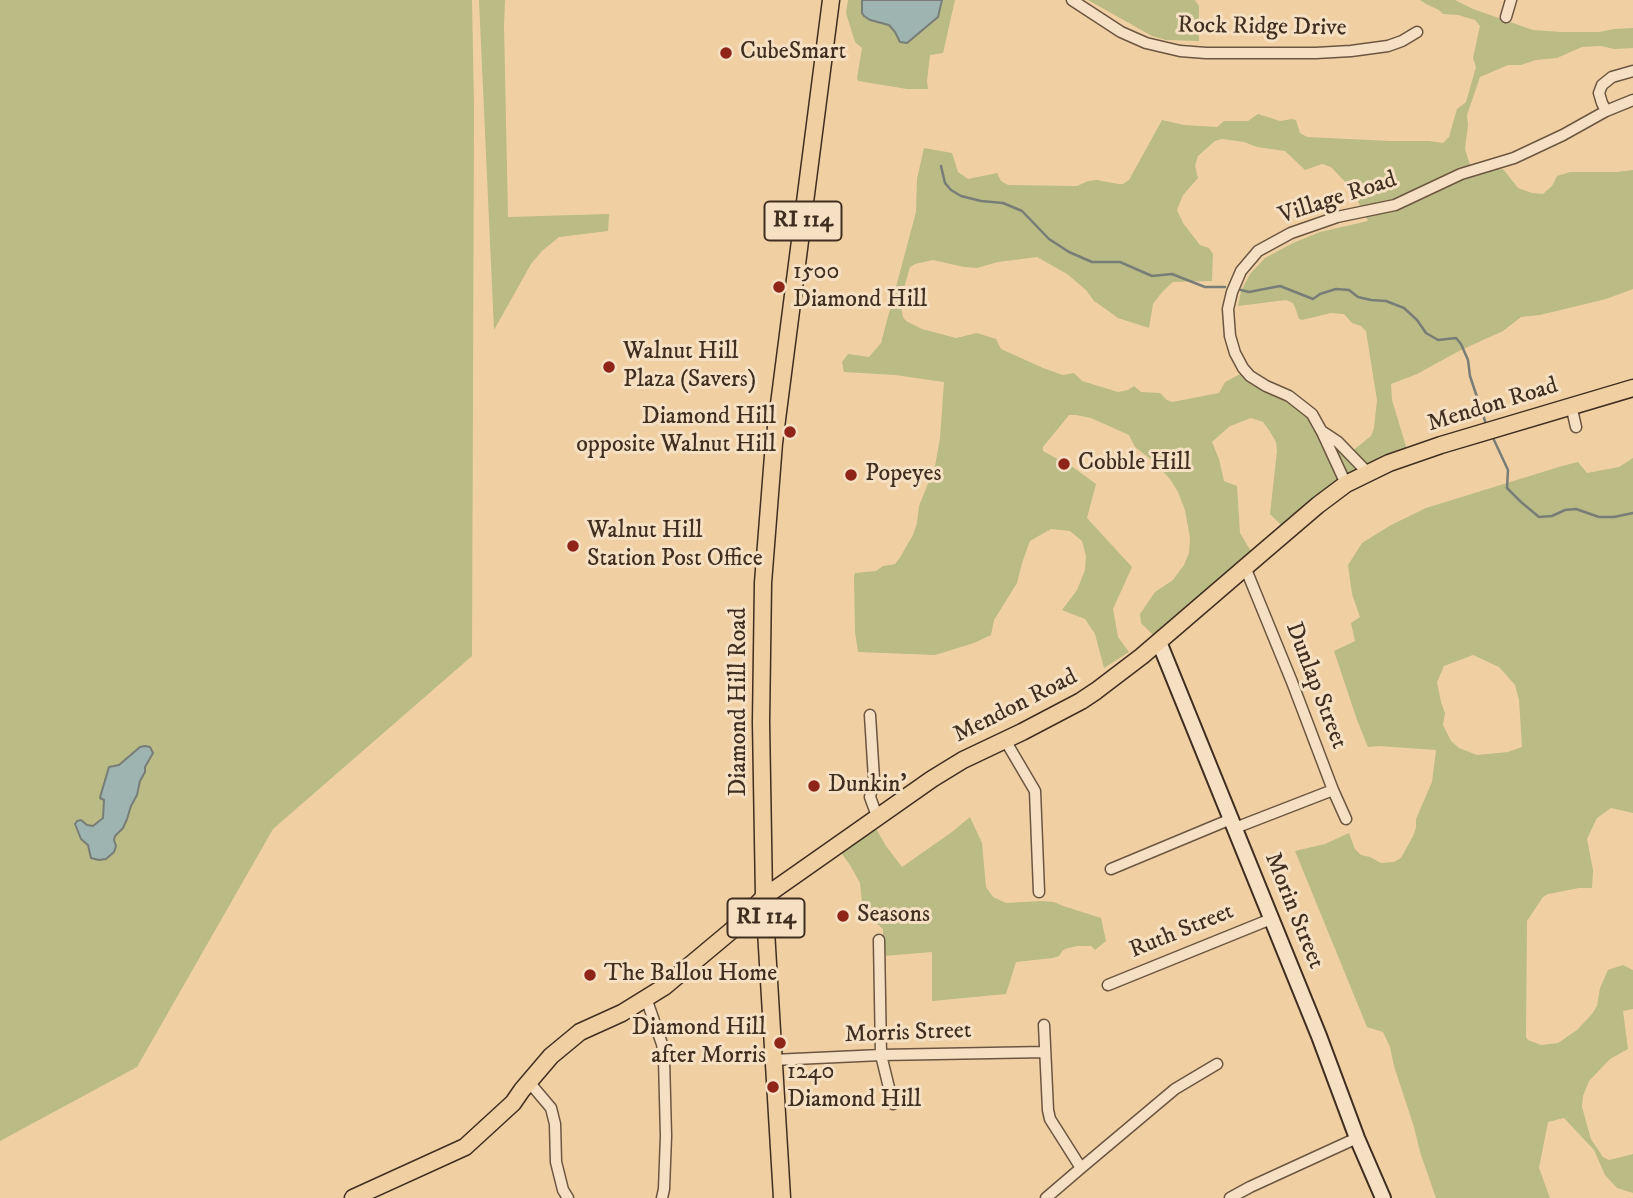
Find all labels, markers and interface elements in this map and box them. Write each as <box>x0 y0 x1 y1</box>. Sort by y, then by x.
street label: Rock Ridge Drive <box>1177 12 1347 44</box>
place label: CubeSmart <box>740 39 846 67</box>
marker: CubeSmart <box>718 45 734 61</box>
street label: Village Road <box>1275 166 1401 232</box>
road number: RI 114 <box>764 202 842 241</box>
place label: 1500 Diamond Hill <box>793 259 927 315</box>
marker: 1500 Diamond Hill <box>771 279 787 295</box>
place label: Walnut Hill Plaza (Savers) <box>623 339 756 395</box>
marker: Walnut Hill Plaza (Savers) <box>601 359 617 375</box>
street label: Mendon Road <box>1424 372 1562 440</box>
place label: Diamond Hill opposite Walnut Hill <box>576 404 776 460</box>
marker: Diamond Hill opposite Walnut Hill <box>782 424 798 440</box>
place label: Cobble Hill <box>1078 450 1191 478</box>
marker: Cobble Hill <box>1056 456 1072 472</box>
place label: Popeyes <box>865 461 941 489</box>
marker: Popeyes <box>843 467 859 483</box>
place label: Walnut Hill Station Post Office <box>587 518 763 574</box>
marker: Walnut Hill Station Post Office <box>565 538 581 554</box>
street label: Diamond Hill Road <box>726 607 754 797</box>
street label: Dunlap Street <box>1278 619 1352 753</box>
street label: Mendon Road <box>949 664 1083 750</box>
place label: Dunkin' <box>828 772 907 800</box>
marker: Dunkin' <box>806 778 822 794</box>
street label: Morin Street <box>1257 849 1329 973</box>
road number: RI 114 <box>728 898 804 937</box>
street label: Ruth Street <box>1126 898 1238 966</box>
place label: Seasons <box>857 902 930 930</box>
marker: Seasons <box>835 908 851 924</box>
place label: The Ballou Home <box>604 961 777 989</box>
marker: The Ballou Home <box>582 967 598 983</box>
place label: Diamond Hill after Morris <box>632 1015 766 1071</box>
street label: Morris Street <box>844 1017 972 1051</box>
marker: Diamond Hill after Morris <box>772 1035 788 1051</box>
place label: 1240 Diamond Hill <box>787 1059 921 1115</box>
marker: 1240 Diamond Hill <box>765 1079 781 1095</box>

